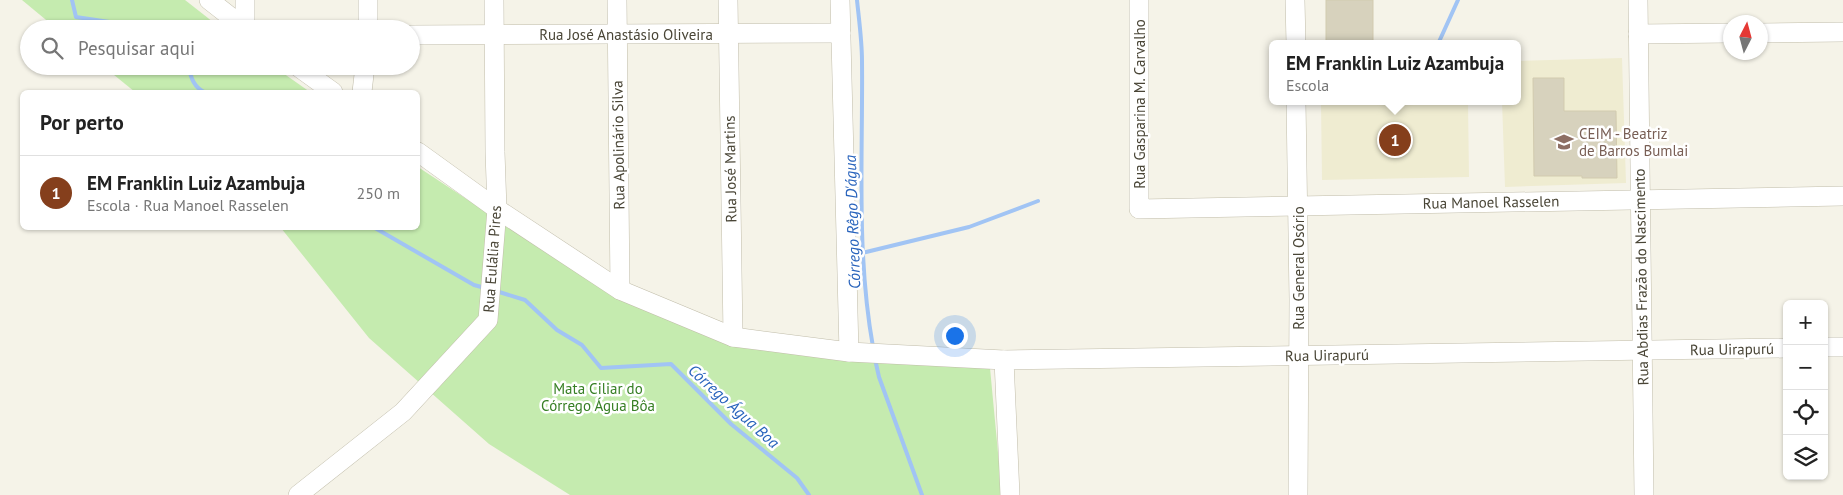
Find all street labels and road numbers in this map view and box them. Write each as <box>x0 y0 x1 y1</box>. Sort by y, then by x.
street label: Rua Gasparina M. Carvalho <box>1130 19 1149 189</box>
street label: Rua José Anastásio Oliveira <box>539 25 713 44</box>
street label: Rua Apolinário Silva <box>607 80 629 210</box>
street label: Rua José Martins <box>720 115 740 223</box>
street label: Rua Abdias Frazão do Nascimento <box>1630 168 1652 386</box>
street label: Rua Manoel Rasselen <box>1423 191 1559 213</box>
street label: Rua Eulália Pires <box>479 205 505 313</box>
street label: Rua General Osório <box>1289 206 1308 330</box>
street label: Rua Uirapurú <box>1690 339 1774 359</box>
street label: Rua Uirapurú <box>1285 345 1369 365</box>

